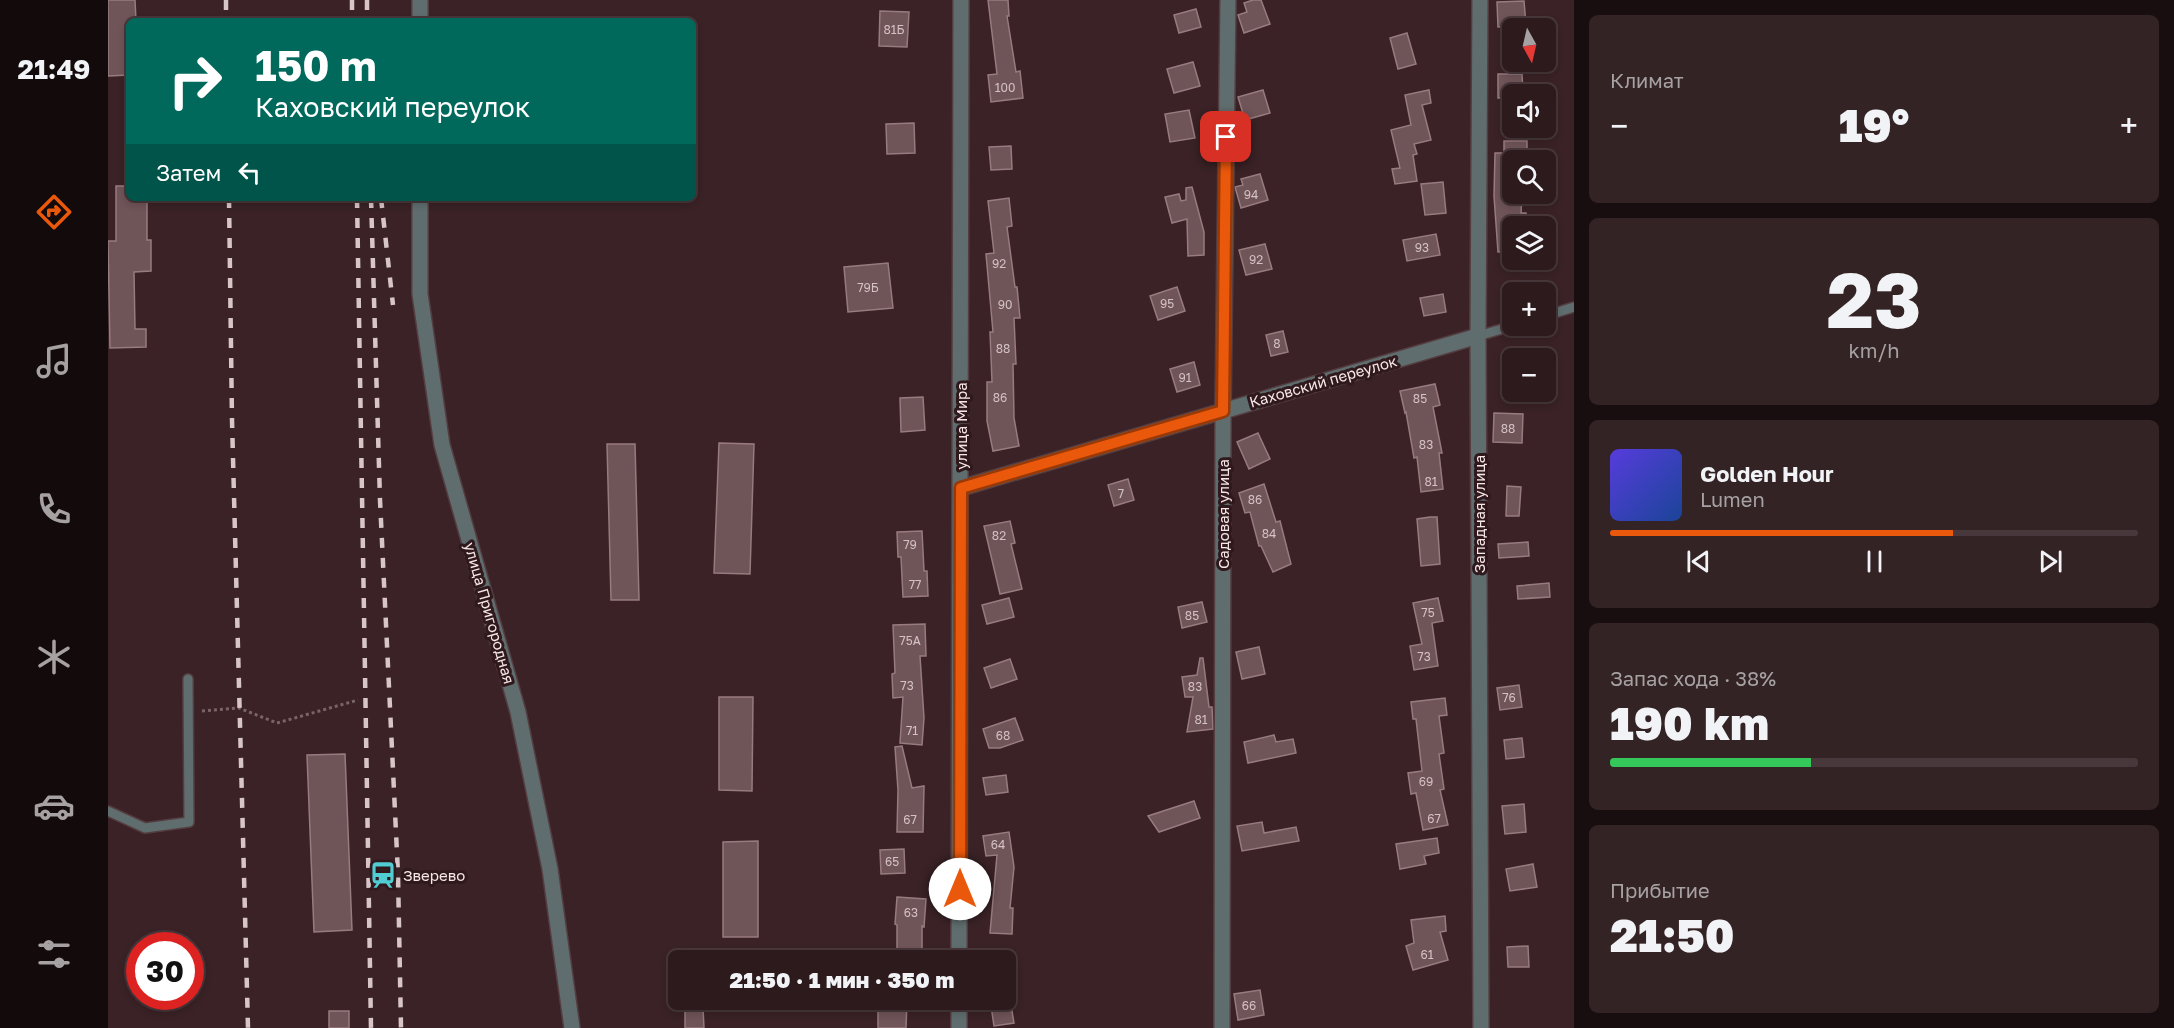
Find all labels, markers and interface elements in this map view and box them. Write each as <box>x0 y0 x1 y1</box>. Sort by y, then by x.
north arrow <box>1502 18 1556 72</box>
map controls <box>1502 18 1556 402</box>
house number: 81Б <box>883 22 905 37</box>
text: 150 m <box>255 40 377 90</box>
icon: right <box>156 42 234 120</box>
text: 21:49 <box>17 53 91 85</box>
text: Климат <box>1610 68 1684 92</box>
house number: 100 <box>995 80 1015 95</box>
button: sound <box>1502 84 1556 138</box>
text: Каховский переулок <box>255 91 530 123</box>
text: 19° <box>1839 98 1909 152</box>
text: − <box>1610 106 1628 145</box>
text: + <box>2120 106 2138 145</box>
pin <box>1200 111 1251 162</box>
icon: arrive <box>1209 120 1242 153</box>
button: search <box>1502 150 1556 204</box>
icon: left <box>233 156 266 189</box>
text: Затем <box>156 159 221 186</box>
house number: 94 <box>1244 187 1258 202</box>
icon: directions <box>33 191 75 233</box>
button: layers <box>1502 216 1556 270</box>
house number: 93 <box>1415 240 1429 255</box>
house number: 92 <box>1249 252 1263 267</box>
text: 23 <box>1826 252 1922 345</box>
house number: 92 <box>992 256 1006 271</box>
house number: 79Б <box>857 280 879 295</box>
button: + <box>1502 282 1556 336</box>
house number: 95 <box>1160 296 1174 311</box>
house number: 90 <box>998 297 1012 312</box>
house number: 8 <box>1273 336 1281 351</box>
text: km/h <box>1849 338 1899 362</box>
icon: music <box>33 340 75 382</box>
house number: 88 <box>996 341 1010 356</box>
button: − <box>1502 348 1556 402</box>
street label: Каховский переулок <box>1247 351 1399 411</box>
house number: 91 <box>1178 370 1192 385</box>
street label: улица Мира <box>952 382 970 470</box>
house number: 86 <box>993 390 1007 405</box>
house number: 85 <box>1413 391 1427 406</box>
house number: 88 <box>1501 421 1515 436</box>
house number: 83 <box>1419 437 1433 452</box>
street label: Западная улица <box>1470 455 1488 573</box>
street label: Садовая улица <box>1214 459 1232 569</box>
text: Golden Hour <box>1700 460 1834 487</box>
house number: 81 <box>1424 474 1438 489</box>
house number: 7 <box>1118 486 1124 501</box>
text: Lumen <box>1700 487 1765 511</box>
icon: phone <box>33 488 75 530</box>
house number: 86 <box>1248 492 1262 507</box>
house number: 84 <box>1262 526 1276 541</box>
house number: 82 <box>992 528 1006 543</box>
house number: 79 <box>903 537 917 552</box>
street label: улица Пригородная <box>461 540 519 686</box>
icon: previous <box>1682 545 1715 578</box>
icon: pause <box>1858 545 1891 578</box>
icon: next <box>2034 545 2067 578</box>
house number: 77 <box>909 577 921 592</box>
house number: 75 <box>1421 605 1435 620</box>
house number: 85 <box>1185 608 1199 623</box>
house number: 75А <box>899 633 921 648</box>
icon: climate <box>33 636 75 678</box>
house number: 73 <box>1417 649 1431 664</box>
text: Запас хода · 38% <box>1610 666 1776 690</box>
house number: 73 <box>900 678 914 693</box>
house number: 83 <box>1188 679 1202 694</box>
house number: 76 <box>1502 690 1516 705</box>
text: 190 km <box>1610 696 1769 750</box>
house number: 81 <box>1194 712 1208 727</box>
house number: 71 <box>906 723 918 738</box>
house number: 68 <box>996 728 1010 743</box>
house number: 69 <box>1419 774 1433 789</box>
icon: car <box>33 785 75 827</box>
house number: 67 <box>1427 811 1441 826</box>
house number: 67 <box>903 812 917 827</box>
house number: 64 <box>991 837 1005 852</box>
house number: 65 <box>885 854 899 869</box>
position arrow <box>928 857 992 921</box>
station icon: Зверево <box>368 860 398 890</box>
place label: Зверево <box>403 866 465 884</box>
text: Прибытие <box>1610 878 1710 902</box>
house number: 63 <box>904 905 918 920</box>
text: 21:50 <box>1610 908 1735 962</box>
speed limit sign: 30 <box>126 932 204 1010</box>
icon: filters <box>33 933 75 975</box>
house number: 61 <box>1420 947 1434 962</box>
text: 21:50 · 1 мин · 350 m <box>730 966 954 993</box>
house number: 66 <box>1242 998 1256 1013</box>

